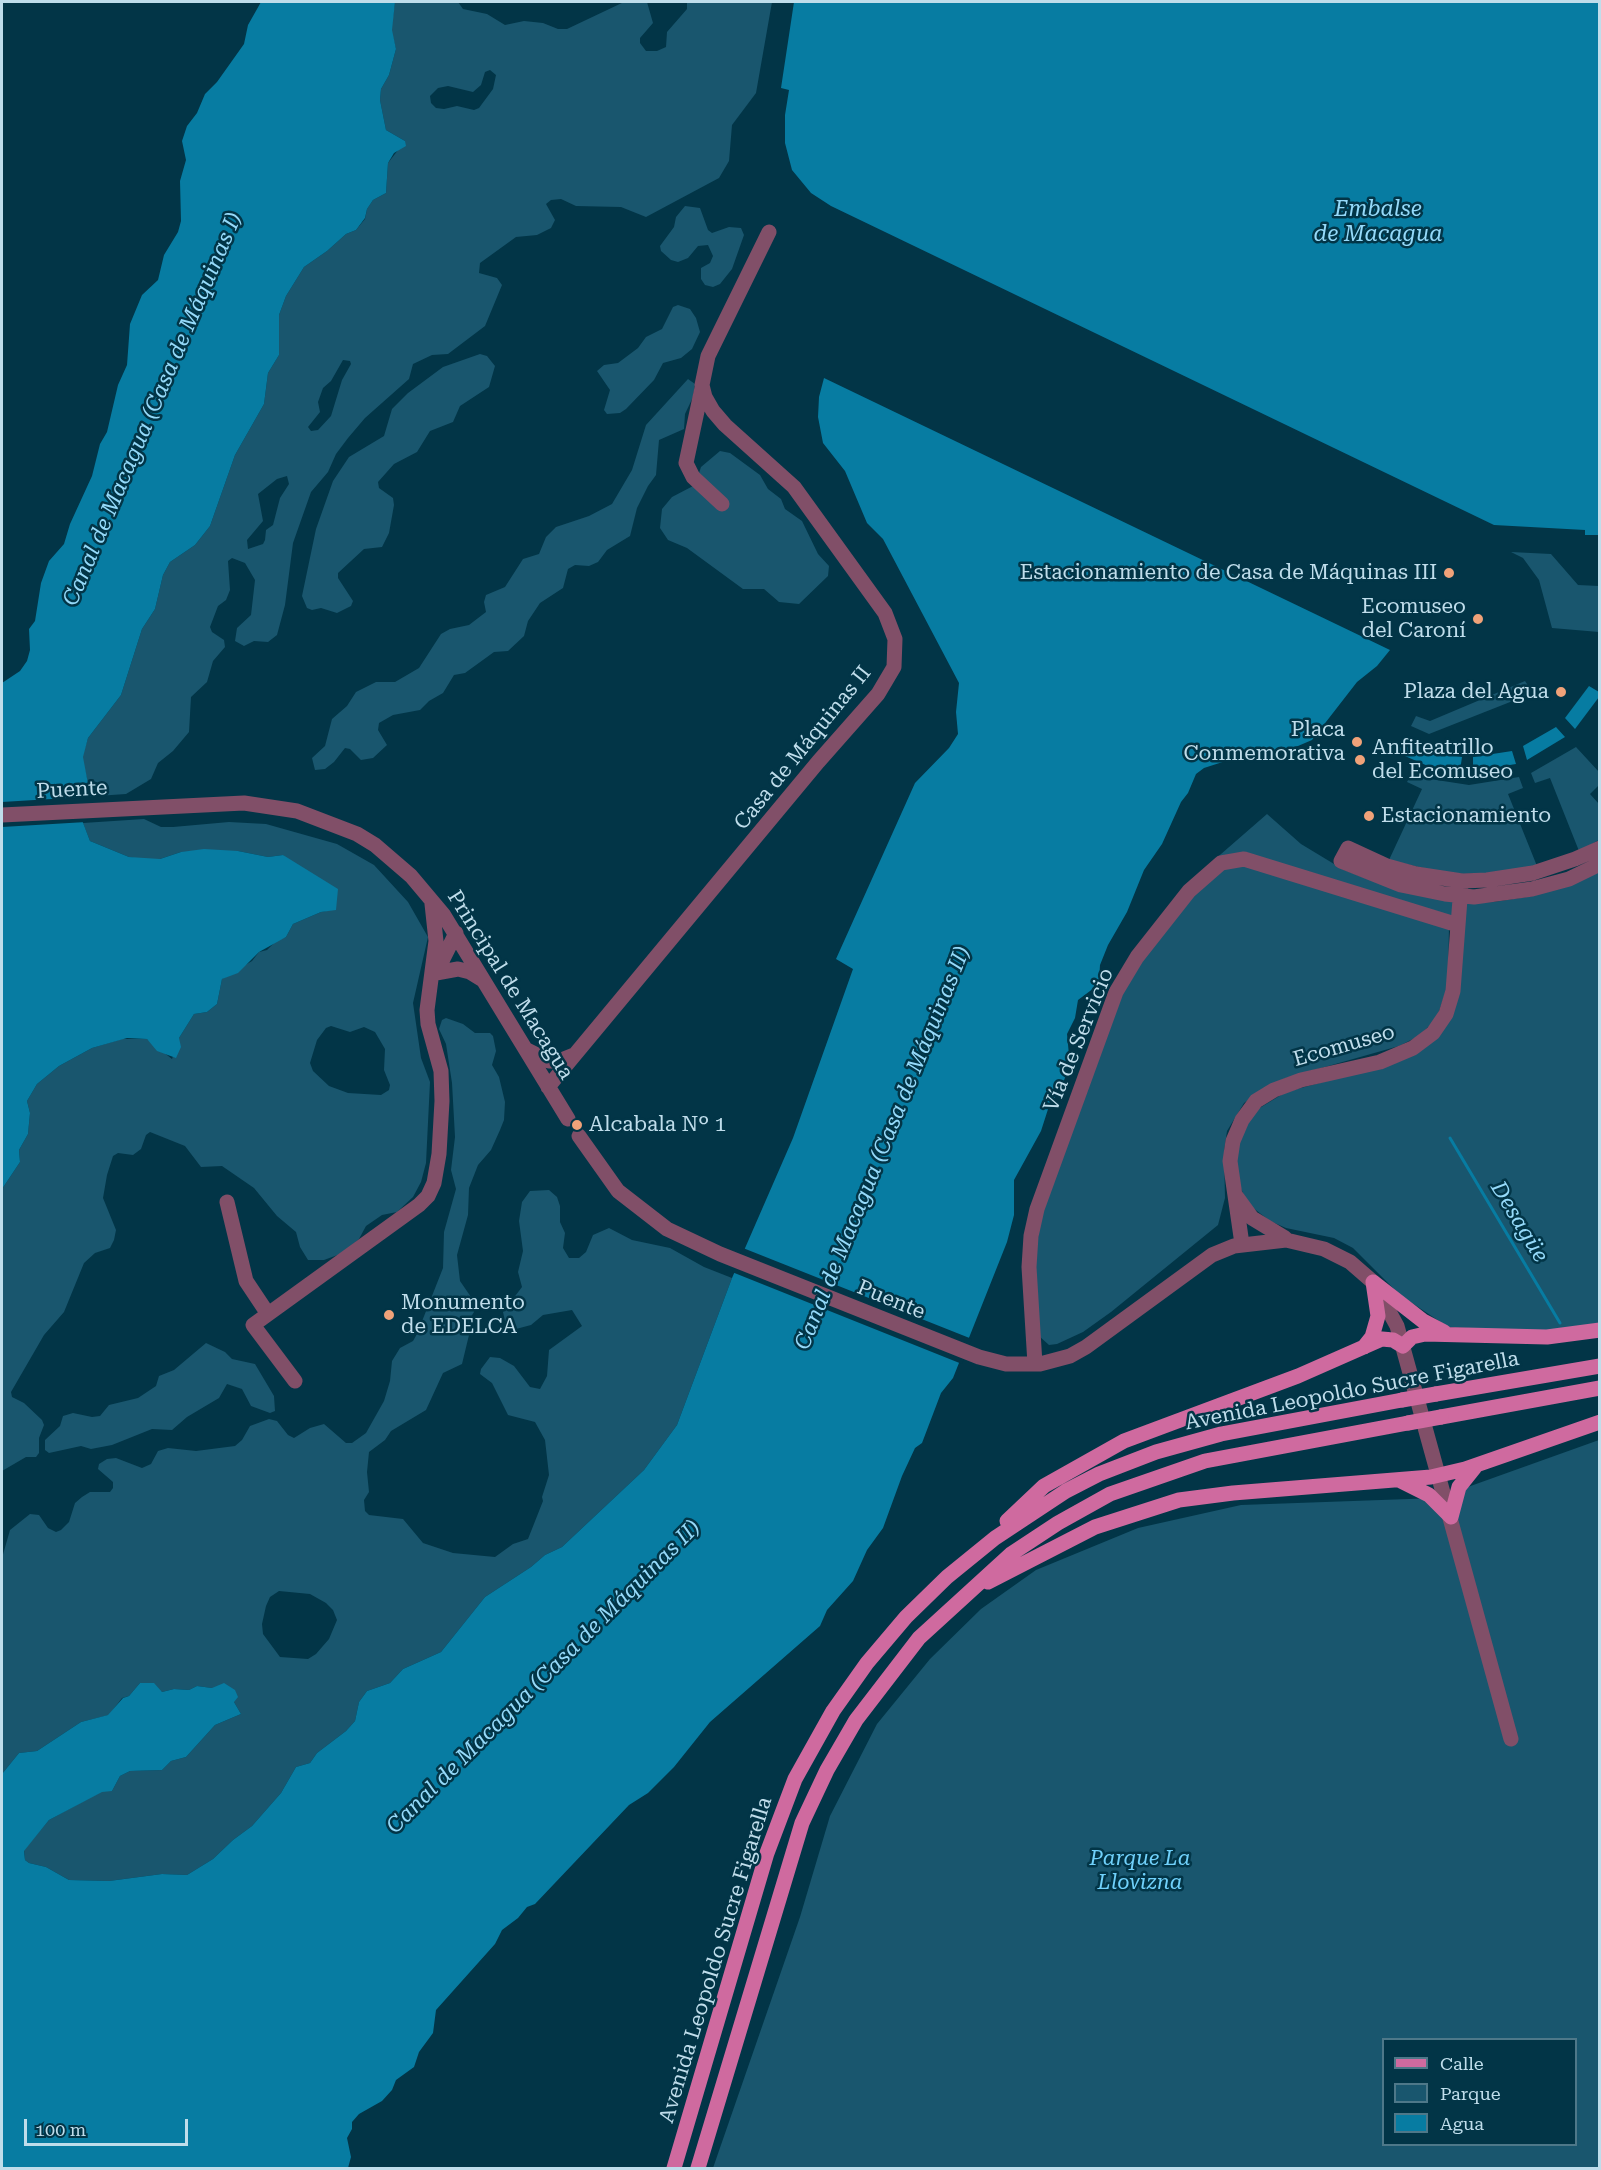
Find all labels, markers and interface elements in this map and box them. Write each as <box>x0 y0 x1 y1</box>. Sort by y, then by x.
water label: Embalse de Macagua <box>1313 197 1443 248</box>
water label: Canal de Macagua (Casa de Máquinas I) <box>58 208 248 610</box>
place label: Estacionamiento de Casa de Máquinas III <box>1020 560 1437 586</box>
marker: Estacionamiento de Casa de Máquinas III <box>1442 566 1456 580</box>
place label: Ecomuseo del Caroní <box>1361 594 1466 644</box>
marker: Ecomuseo del Caroní <box>1471 612 1485 626</box>
street label: Casa de Máquinas II <box>729 661 877 835</box>
place label: Plaza del Agua <box>1403 679 1549 705</box>
marker: Plaza del Agua <box>1554 685 1568 699</box>
place label: Placa Conmemorativa <box>1183 717 1345 767</box>
marker: Placa Conmemorativa <box>1350 735 1364 749</box>
place label: Anfiteatrillo del Ecomuseo <box>1372 735 1513 785</box>
marker: Anfiteatrillo del Ecomuseo <box>1353 753 1367 767</box>
street label: Puente <box>36 776 108 804</box>
place label: Estacionamiento <box>1381 803 1551 829</box>
marker: Estacionamiento <box>1362 809 1376 823</box>
street label: Principal de Macagua <box>441 886 579 1084</box>
water label: Canal de Macagua (Casa de Máquinas II) <box>790 942 976 1354</box>
street label: Vía de Servicio <box>1039 965 1119 1115</box>
street label: Ecomuseo <box>1290 1019 1398 1073</box>
place label: Alcabala Nº 1 <box>589 1112 726 1138</box>
marker: Alcabala Nº 1 <box>570 1118 584 1132</box>
water label: Desagüe <box>1485 1177 1553 1267</box>
street label: Puente <box>853 1275 929 1325</box>
place label: Monumento de EDELCA <box>401 1290 525 1340</box>
marker: Monumento de EDELCA <box>382 1308 396 1322</box>
street label: Avenida Leopoldo Sucre Figarella <box>1183 1346 1521 1436</box>
water label: Canal de Macagua (Casa de Máquinas II) <box>381 1514 707 1840</box>
street label: Avenida Leopoldo Sucre Figarella <box>654 1794 778 2126</box>
park label: Parque La Llovizna <box>1090 1846 1190 1896</box>
legend <box>1382 2038 1577 2146</box>
text: Calle <box>1440 2053 1484 2074</box>
text: Parque <box>1440 2083 1501 2104</box>
scale bar <box>27 2107 190 2145</box>
text: Agua <box>1440 2113 1484 2134</box>
text: 100 m <box>35 2119 86 2140</box>

